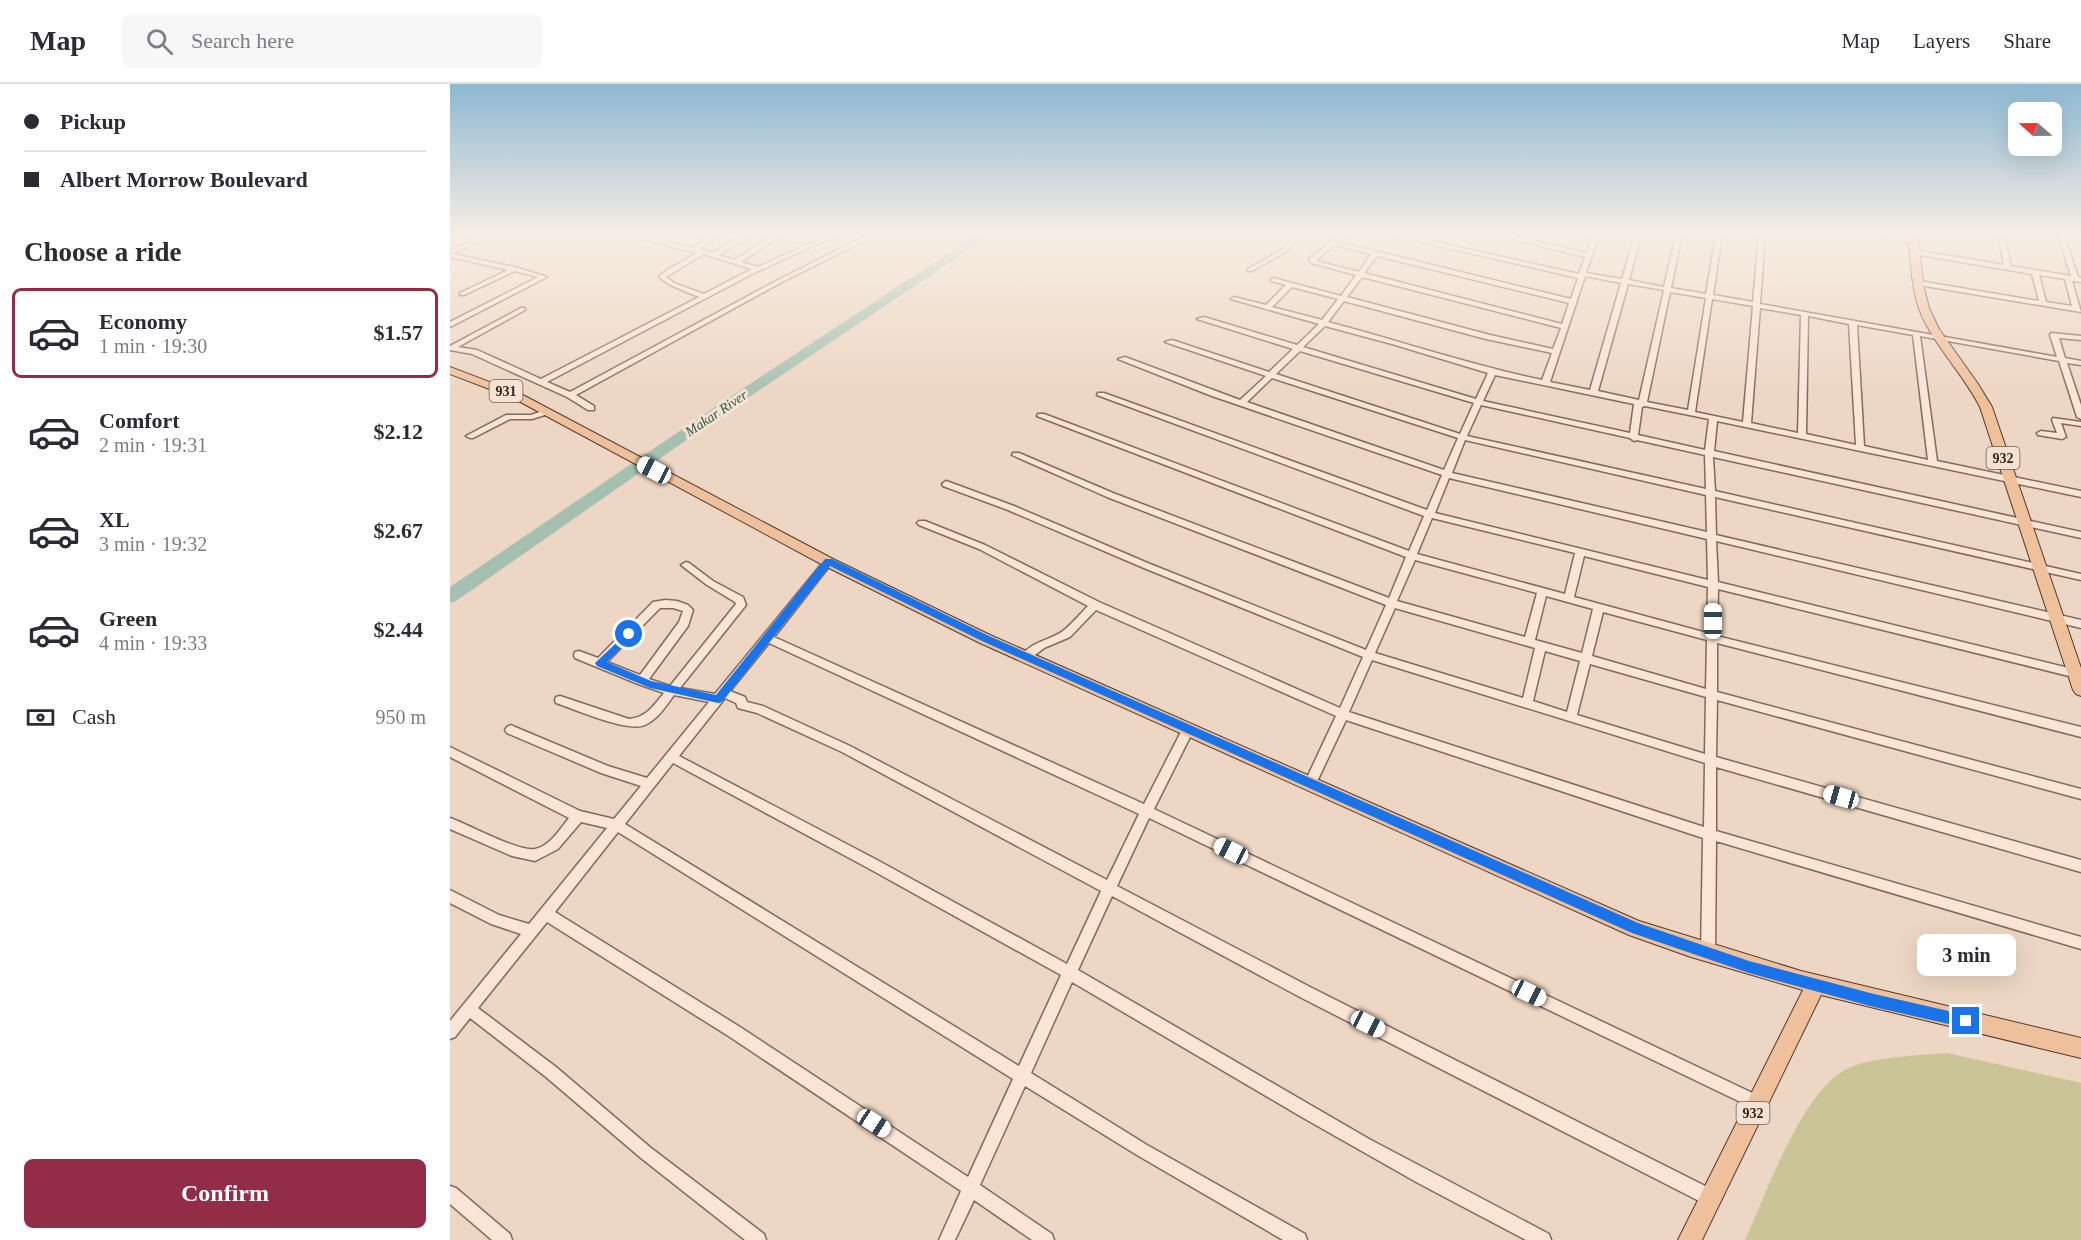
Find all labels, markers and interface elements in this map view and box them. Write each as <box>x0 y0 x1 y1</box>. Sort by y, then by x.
search box <box>122 14 542 68</box>
text: Map <box>30 25 86 56</box>
icon: search <box>143 25 176 58</box>
text: Search here <box>191 28 294 53</box>
text: Map <box>1842 29 1880 53</box>
text: Layers <box>1913 29 1970 53</box>
text: Share <box>2003 29 2051 53</box>
north arrow <box>2008 102 2062 156</box>
map controls <box>2008 102 2062 156</box>
text: Pickup <box>60 109 126 134</box>
text: Albert Morrow Boulevard <box>60 167 308 192</box>
text: Choose a ride <box>24 237 182 267</box>
icon: car <box>27 306 81 360</box>
text: Economy <box>99 309 187 334</box>
text: $1.57 <box>374 320 423 345</box>
text: 1 min · 19:30 <box>99 335 207 357</box>
road number: 931 <box>490 380 522 402</box>
water label: Makar River <box>682 387 750 440</box>
icon: car <box>27 405 81 459</box>
text: Comfort <box>99 408 180 433</box>
text: $2.12 <box>374 419 423 444</box>
text: 2 min · 19:31 <box>99 434 207 456</box>
road number: 932 <box>1986 447 2020 469</box>
car <box>634 454 674 486</box>
icon: car <box>27 504 81 558</box>
text: XL <box>99 507 130 532</box>
text: $2.67 <box>374 518 423 543</box>
text: 3 min · 19:32 <box>99 533 207 555</box>
icon: car <box>27 603 81 657</box>
car <box>1704 603 1722 639</box>
text: Green <box>99 606 157 631</box>
text: $2.44 <box>374 617 423 642</box>
route start <box>615 620 642 647</box>
text: 4 min · 19:33 <box>99 632 207 654</box>
icon: cash <box>24 701 57 734</box>
text: Cash <box>72 704 116 729</box>
text: 950 m <box>375 706 426 728</box>
car <box>1821 783 1861 811</box>
car <box>1211 835 1251 867</box>
callout: 3 min <box>1916 934 2015 976</box>
text: 3 min <box>1942 944 1991 966</box>
car <box>1509 977 1549 1009</box>
route end <box>1952 1007 1979 1034</box>
car <box>1348 1008 1388 1040</box>
road number: 932 <box>1736 1102 1770 1124</box>
car <box>854 1106 894 1140</box>
button: Confirm <box>24 1159 426 1228</box>

